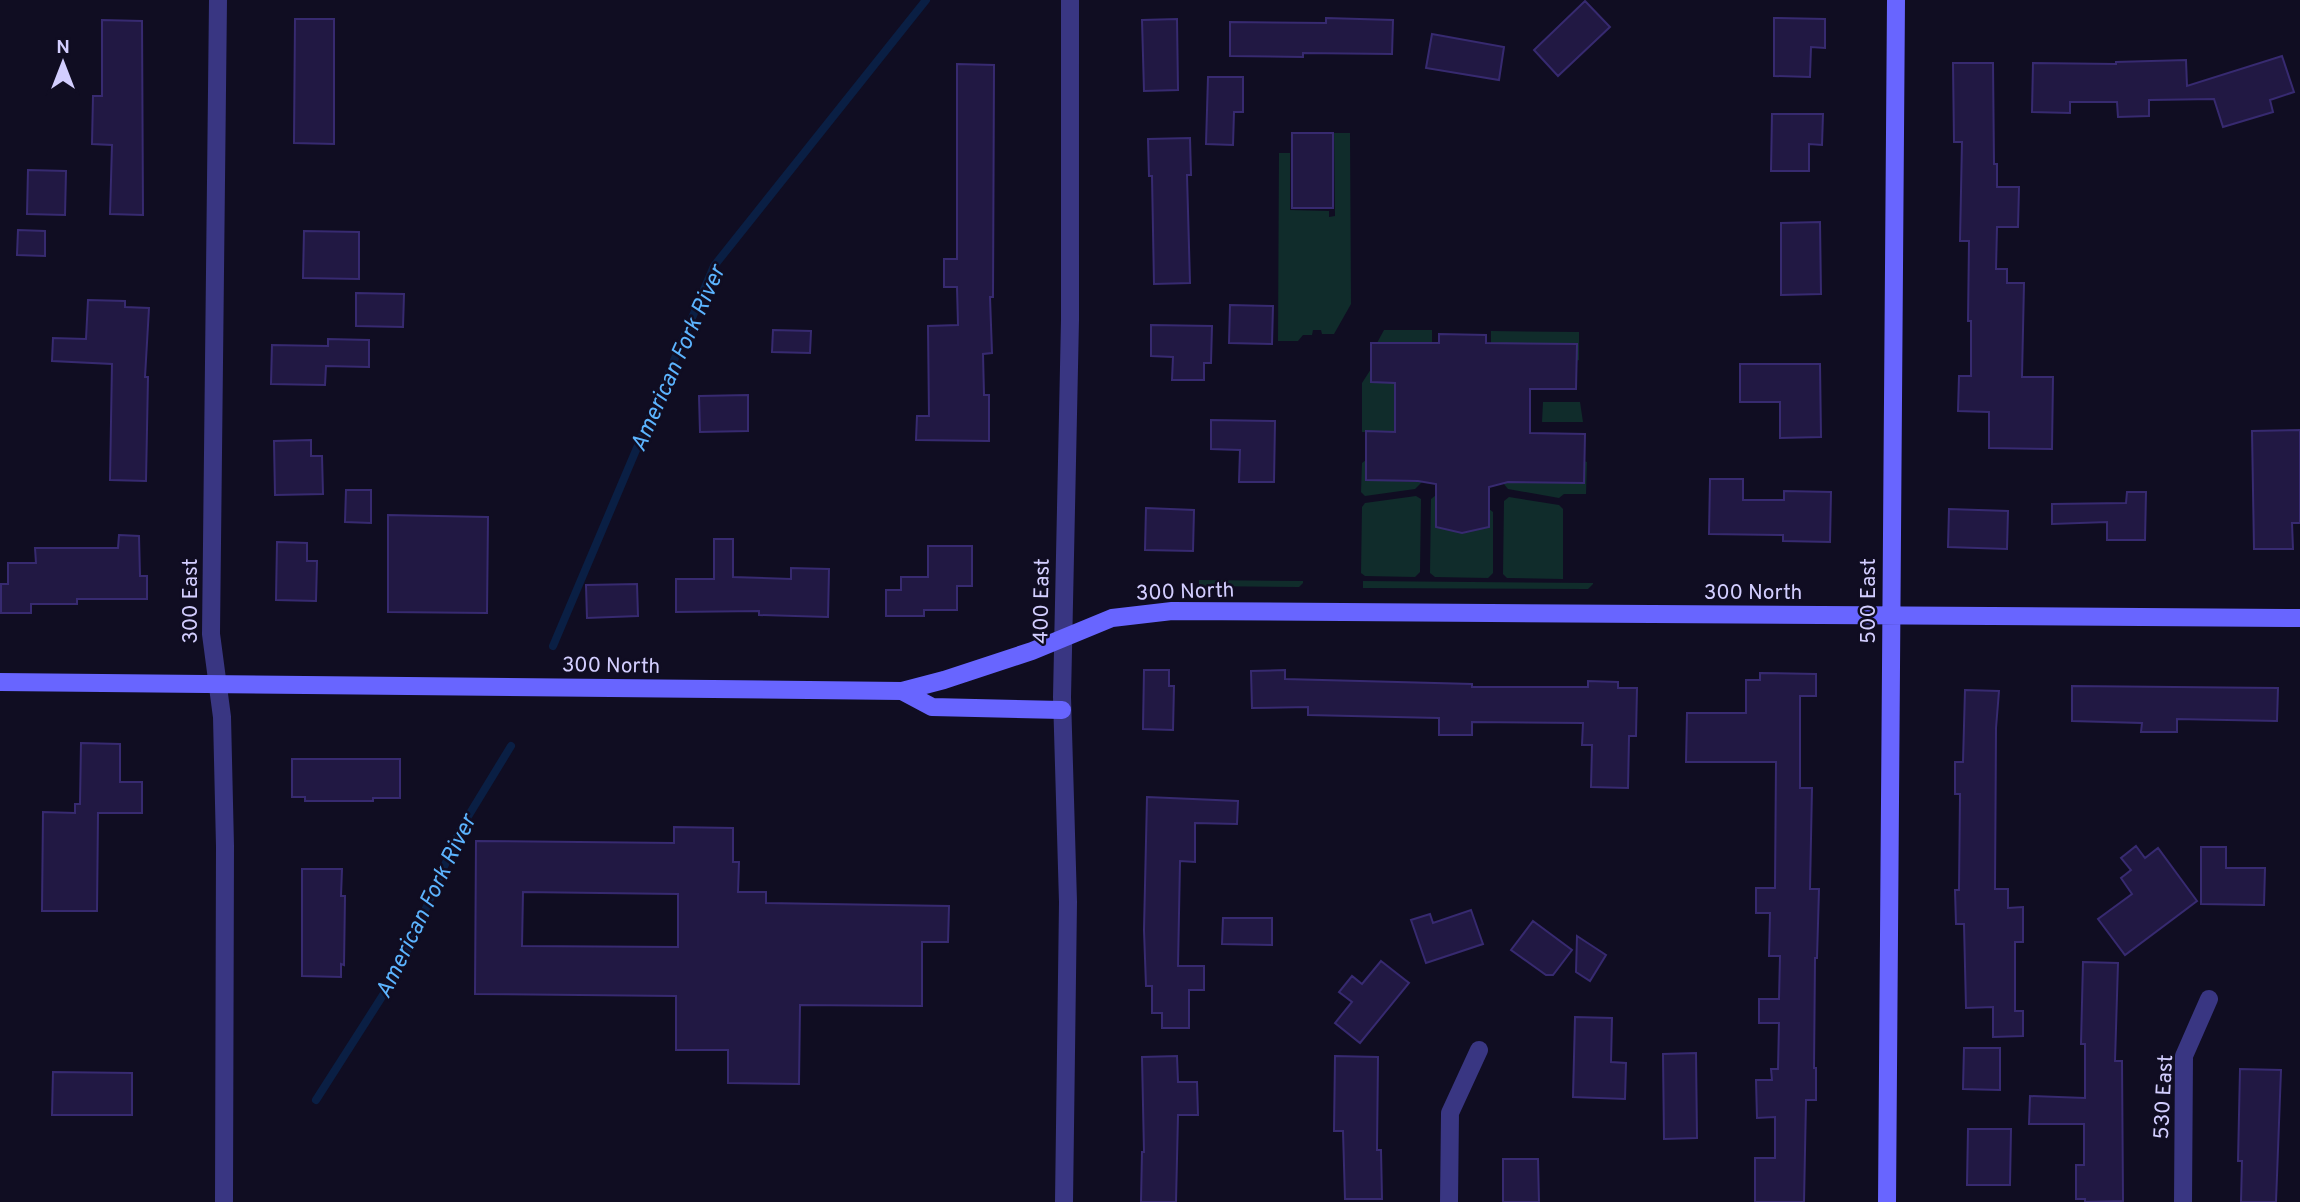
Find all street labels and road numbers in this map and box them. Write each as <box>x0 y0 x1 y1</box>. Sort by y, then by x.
street label: 300 East <box>178 558 205 644</box>
street label: 400 East <box>1028 558 1057 644</box>
street label: 500 East <box>1856 558 1883 644</box>
street label: 300 North <box>1135 577 1235 608</box>
street label: 300 North <box>1704 580 1802 607</box>
street label: 300 North <box>561 652 660 681</box>
street label: 530 East <box>2149 1054 2180 1140</box>

